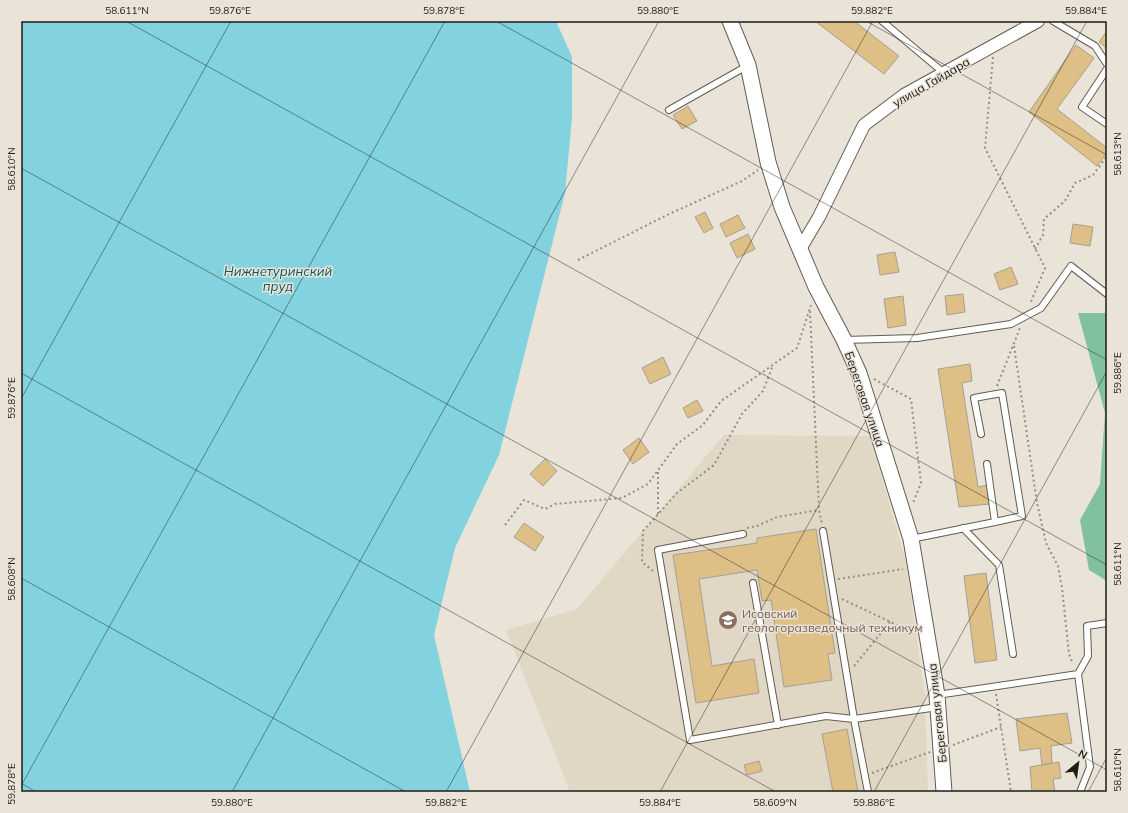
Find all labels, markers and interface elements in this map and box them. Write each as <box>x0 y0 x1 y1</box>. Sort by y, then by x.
text: 58.611°N <box>105 4 149 17</box>
text: 59.876°E <box>209 4 251 17</box>
text: 59.878°E <box>423 4 465 17</box>
text: 59.880°E <box>637 4 679 17</box>
text: 59.882°E <box>851 4 893 17</box>
text: 59.884°E <box>1065 4 1107 17</box>
street label: улица Гайдара <box>890 54 972 110</box>
text: 58.613°N <box>1111 132 1124 176</box>
text: 58.610°N <box>5 147 18 191</box>
water label: Нижнетуринский пруд <box>224 263 333 294</box>
street label: Береговая улица <box>842 349 888 449</box>
text: 59.886°E <box>1111 352 1124 394</box>
text: 59.876°E <box>5 377 18 419</box>
text: 58.611°N <box>1111 542 1124 586</box>
text: 58.608°N <box>5 557 18 601</box>
place label: Исовский геологоразведочный техникум <box>742 606 922 635</box>
school or university icon: Исовский геологоразведочный техникум <box>717 609 739 631</box>
street label: Береговая улица <box>924 663 950 763</box>
north arrow <box>1058 743 1098 783</box>
text: N <box>1076 746 1090 762</box>
text: 58.610°N <box>1111 748 1124 792</box>
text: 59.878°E <box>5 763 18 805</box>
text: 59.880°E <box>211 796 253 809</box>
text: 59.882°E <box>425 796 467 809</box>
text: 59.884°E <box>639 796 681 809</box>
text: 58.609°N <box>753 796 797 809</box>
text: 59.886°E <box>853 796 895 809</box>

